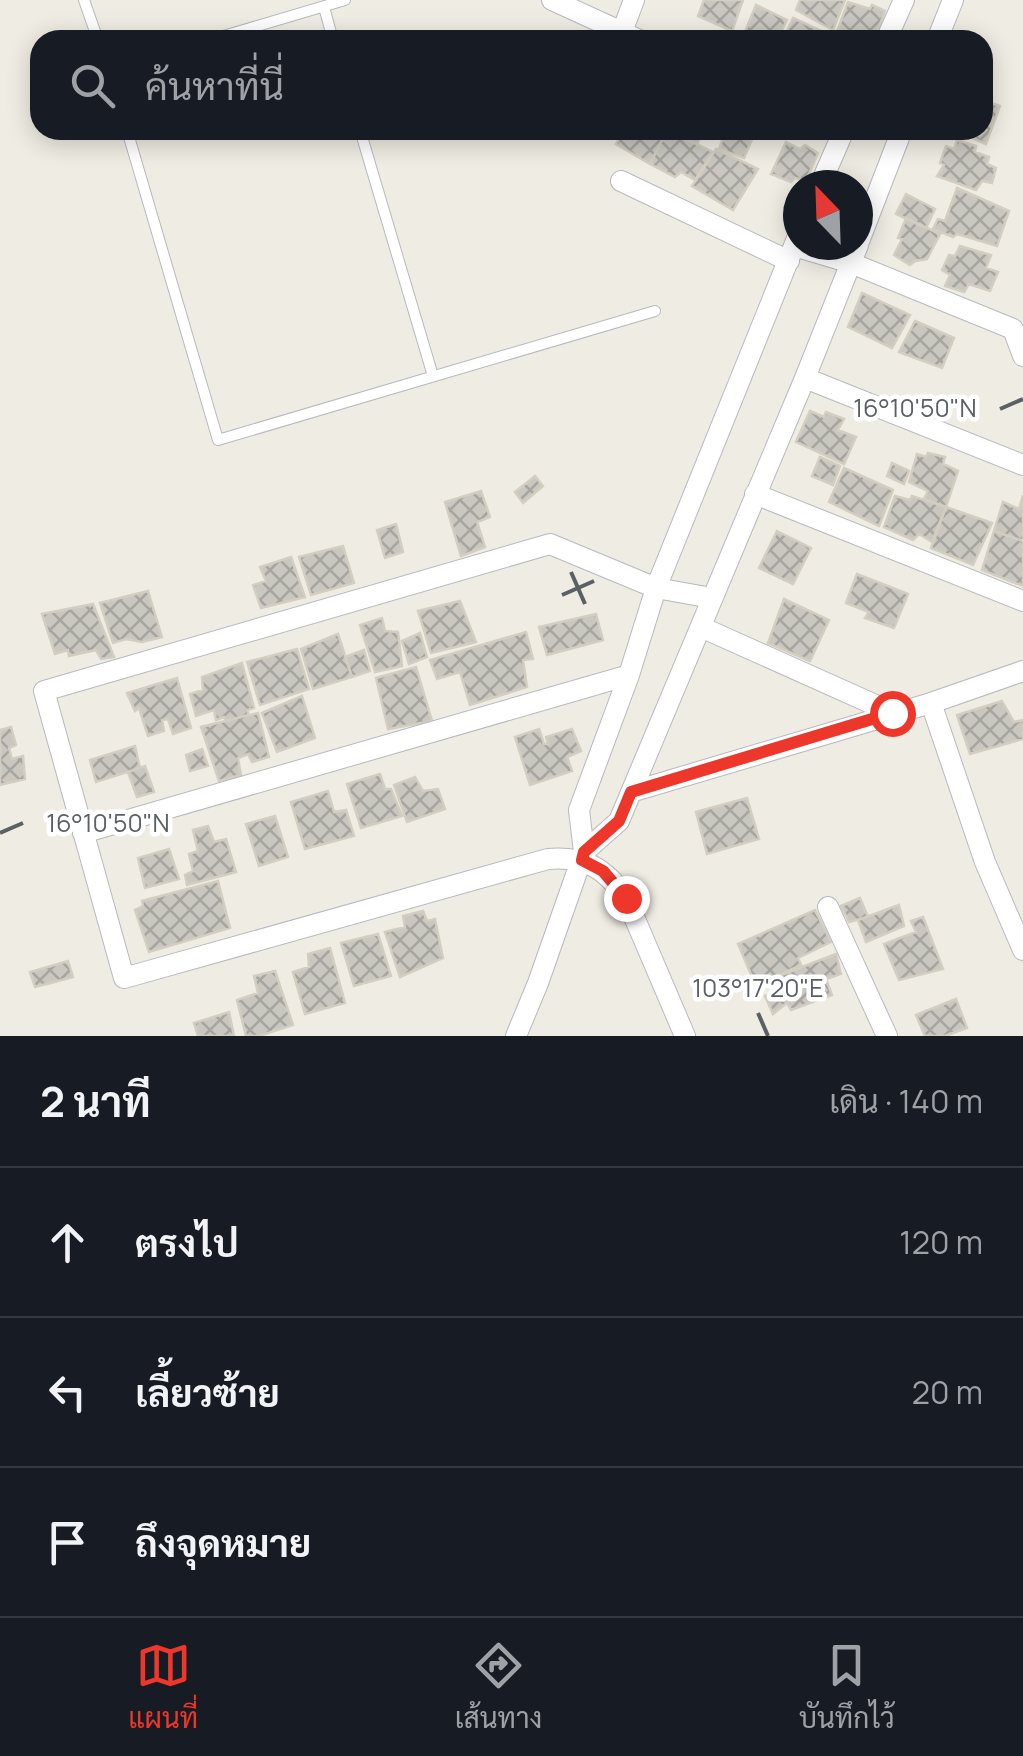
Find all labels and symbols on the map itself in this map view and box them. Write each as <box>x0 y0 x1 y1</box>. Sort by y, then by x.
north arrow <box>783 170 873 260</box>
text: 16°10'50"N <box>853 390 977 425</box>
route start <box>870 691 916 737</box>
text: 16°10'50"N <box>46 805 170 840</box>
route end <box>604 876 650 922</box>
text: 103°17'20"E <box>692 970 824 1005</box>

